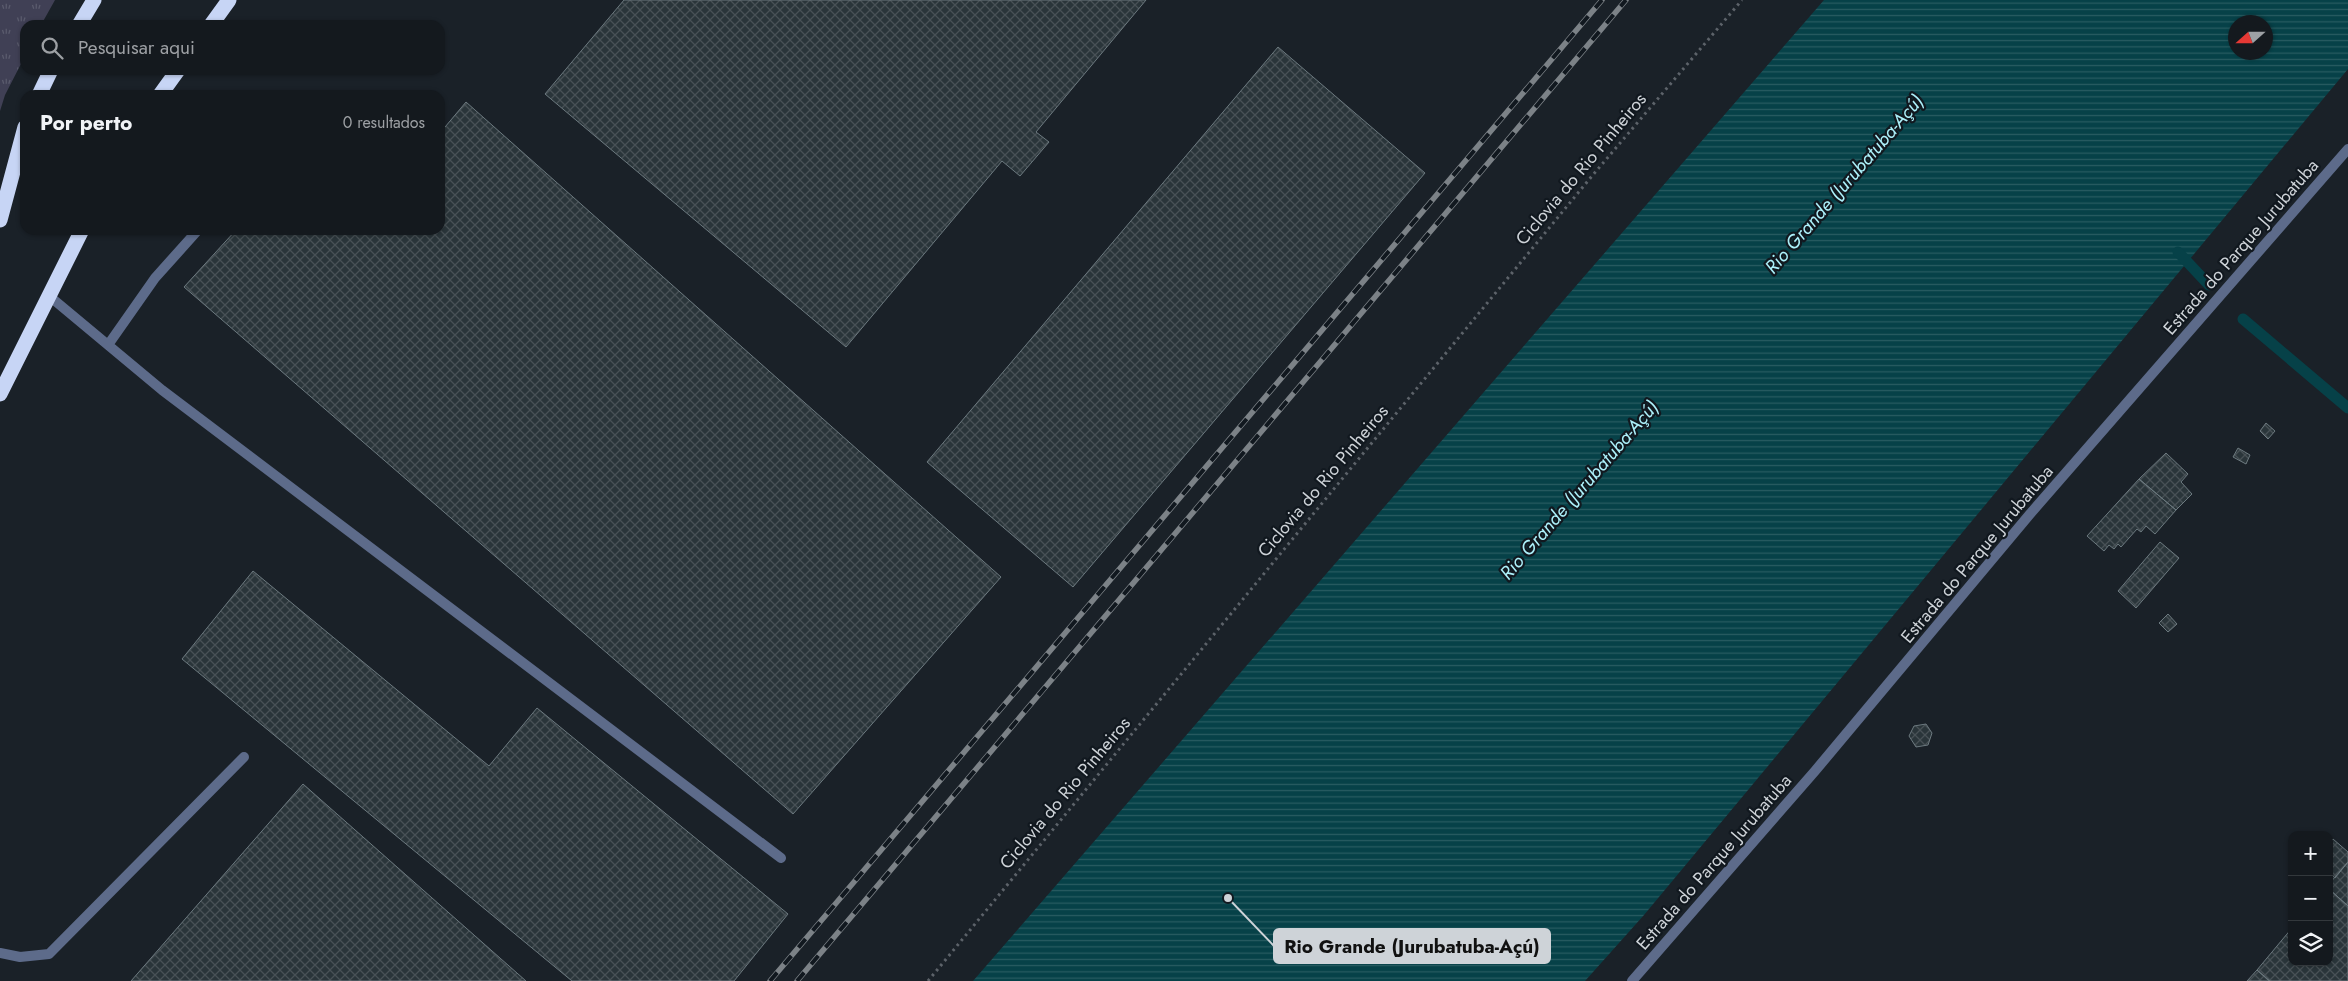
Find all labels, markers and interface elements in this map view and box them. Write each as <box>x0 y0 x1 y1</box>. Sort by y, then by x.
north arrow <box>2228 15 2273 60</box>
search box <box>20 20 445 75</box>
icon: search <box>38 34 66 62</box>
text: Pesquisar aqui <box>78 34 195 61</box>
street label: Ciclovia do Rio Pinheiros <box>1509 87 1653 251</box>
water label: Rio Grande (Jurubatuba-Açú) <box>1758 88 1930 280</box>
text: Por perto <box>40 108 132 138</box>
text: 0 resultados <box>343 111 425 134</box>
street label: Estrada do Parque Jurubatuba <box>2157 153 2325 341</box>
water label: Rio Grande (Jurubatuba-Açú) <box>1493 394 1665 586</box>
street label: Ciclovia do Rio Pinheiros <box>1251 399 1395 563</box>
street label: Estrada do Parque Jurubatuba <box>1895 459 2059 649</box>
street label: Ciclovia do Rio Pinheiros <box>993 711 1137 875</box>
street label: Estrada do Parque Jurubatuba <box>1630 768 1798 956</box>
map controls <box>2288 831 2333 966</box>
button: + <box>2288 831 2333 876</box>
button: − <box>2288 876 2333 921</box>
button: layers <box>2288 921 2333 966</box>
callout: Rio Grande (Jurubatuba-Açú) <box>1274 929 1550 963</box>
text: Rio Grande (Jurubatuba-Açú) <box>1284 933 1540 960</box>

